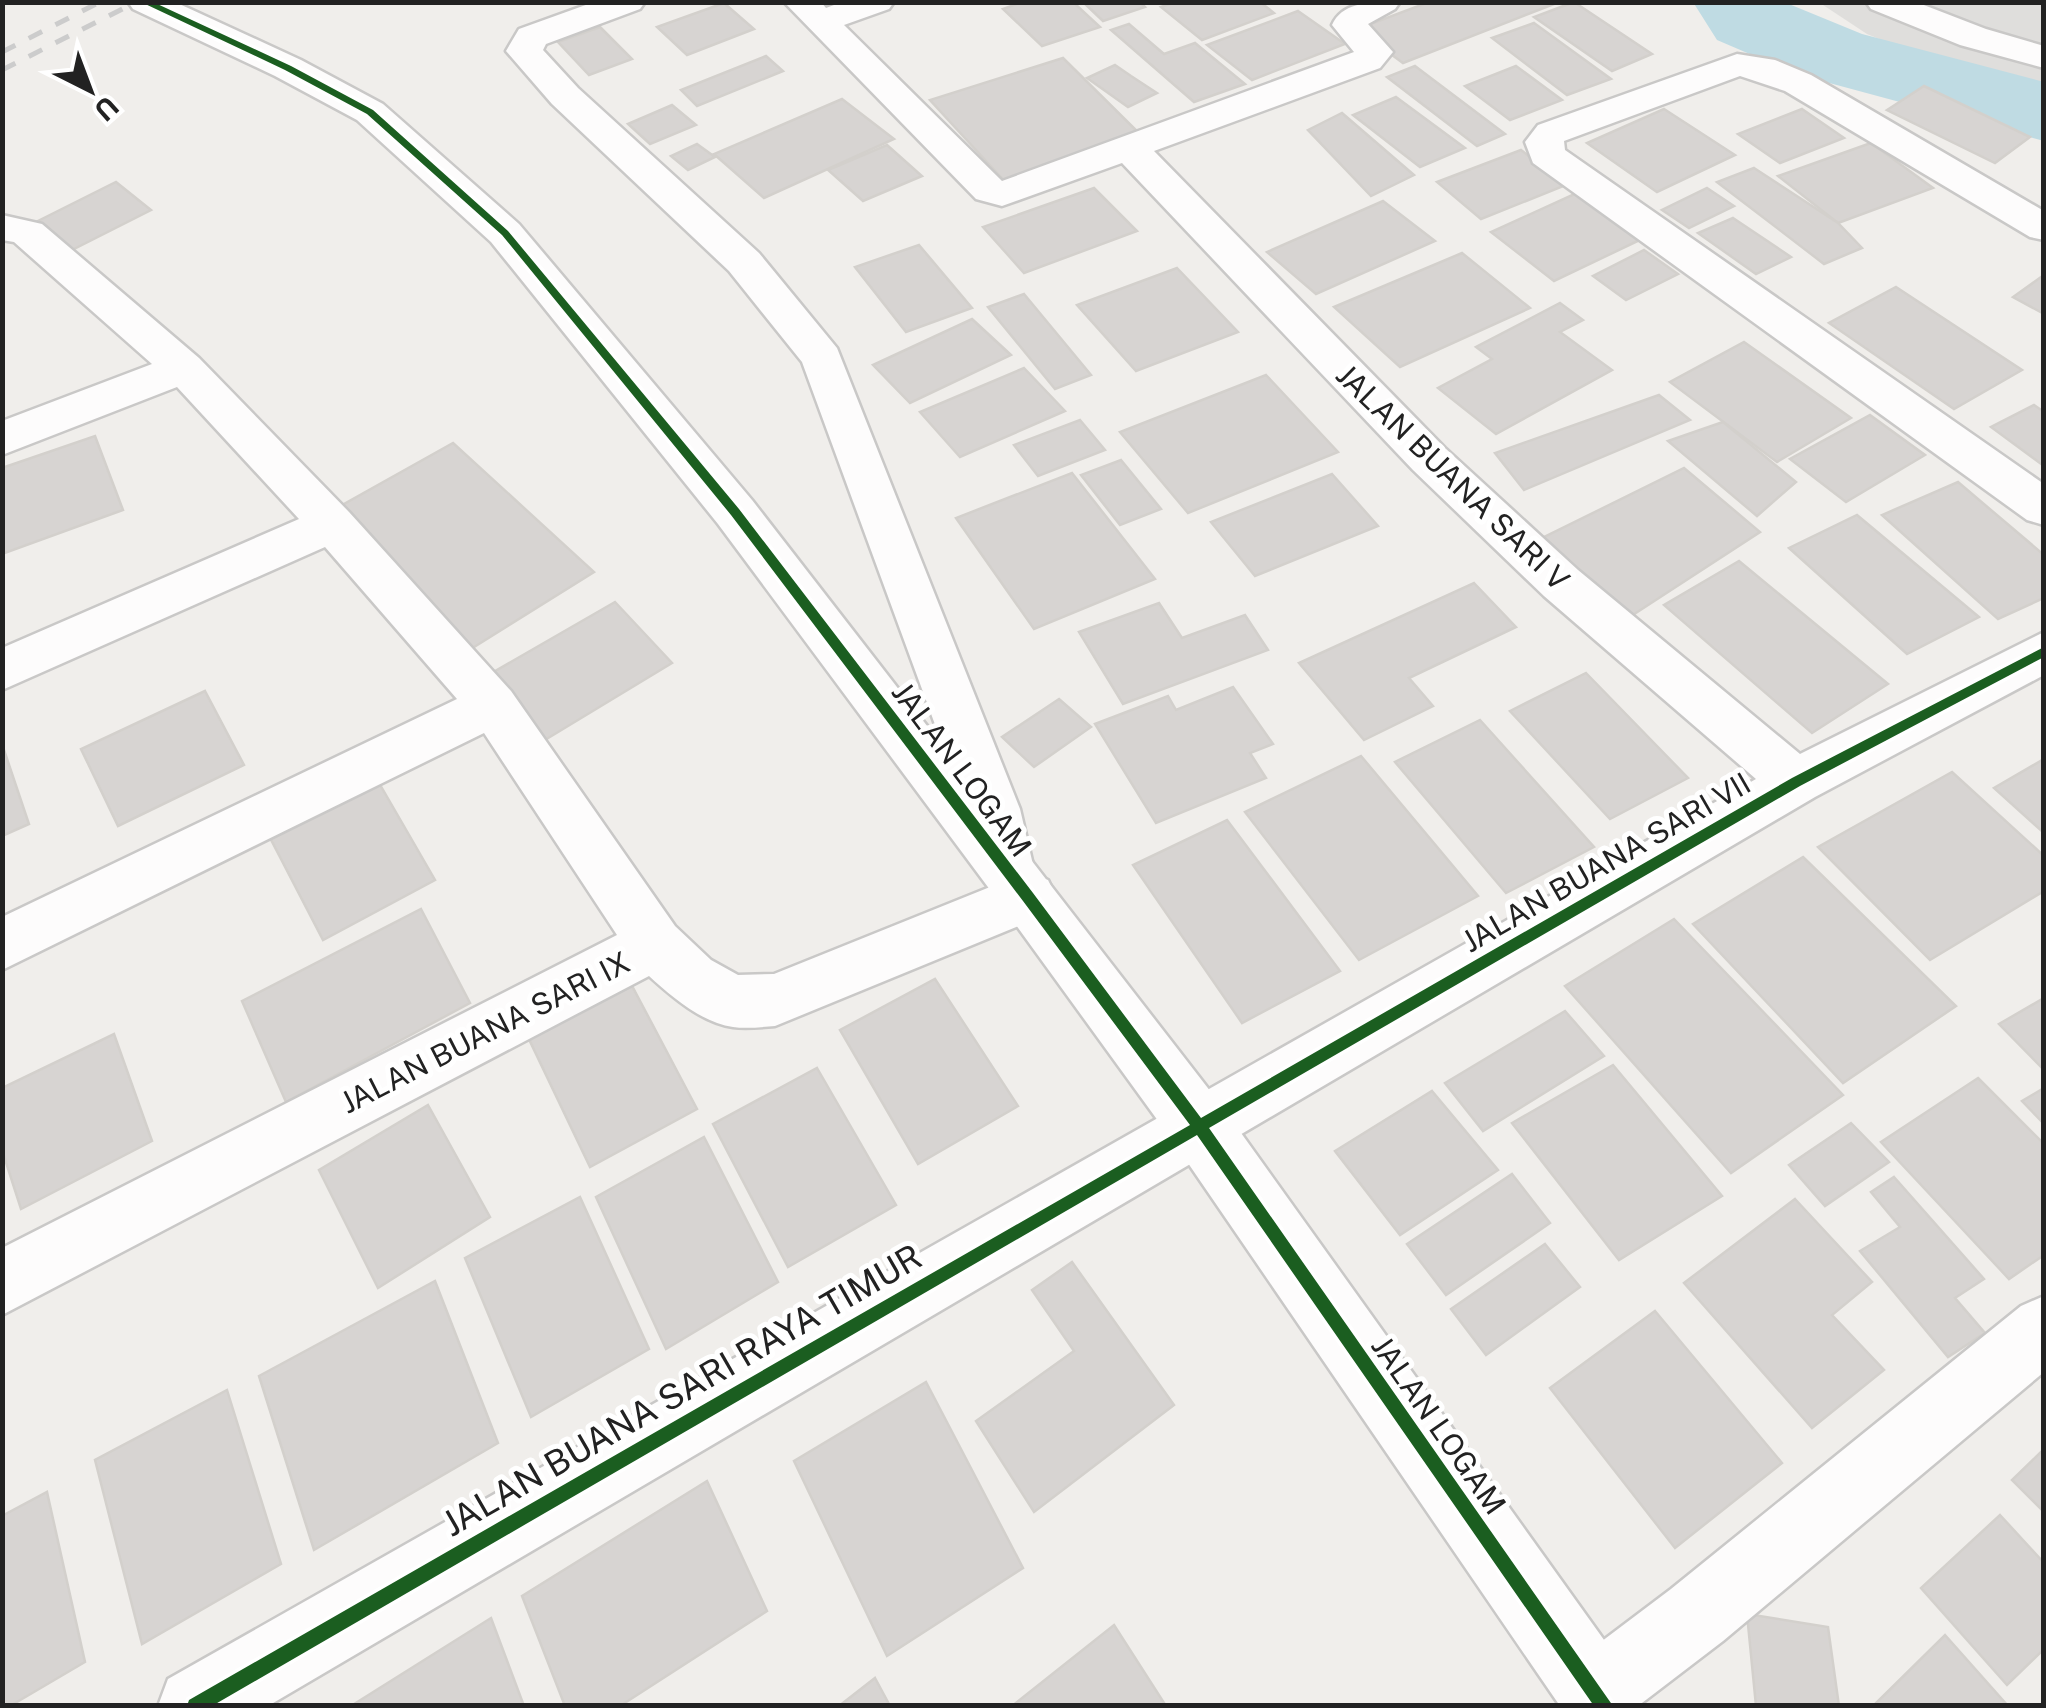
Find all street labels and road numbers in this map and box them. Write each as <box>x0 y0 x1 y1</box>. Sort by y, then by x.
street label: JALAN BUANA SARI V <box>1329 356 1577 598</box>
street label: JALAN LOGAM <box>885 675 1039 863</box>
street label: JALAN BUANA SARI VII <box>1455 765 1757 959</box>
street label: JALAN BUANA SARI IX <box>334 943 636 1121</box>
street label: JALAN BUANA SARI RAYA TIMUR <box>435 1236 929 1544</box>
street label: JALAN LOGAM <box>1364 1329 1514 1521</box>

